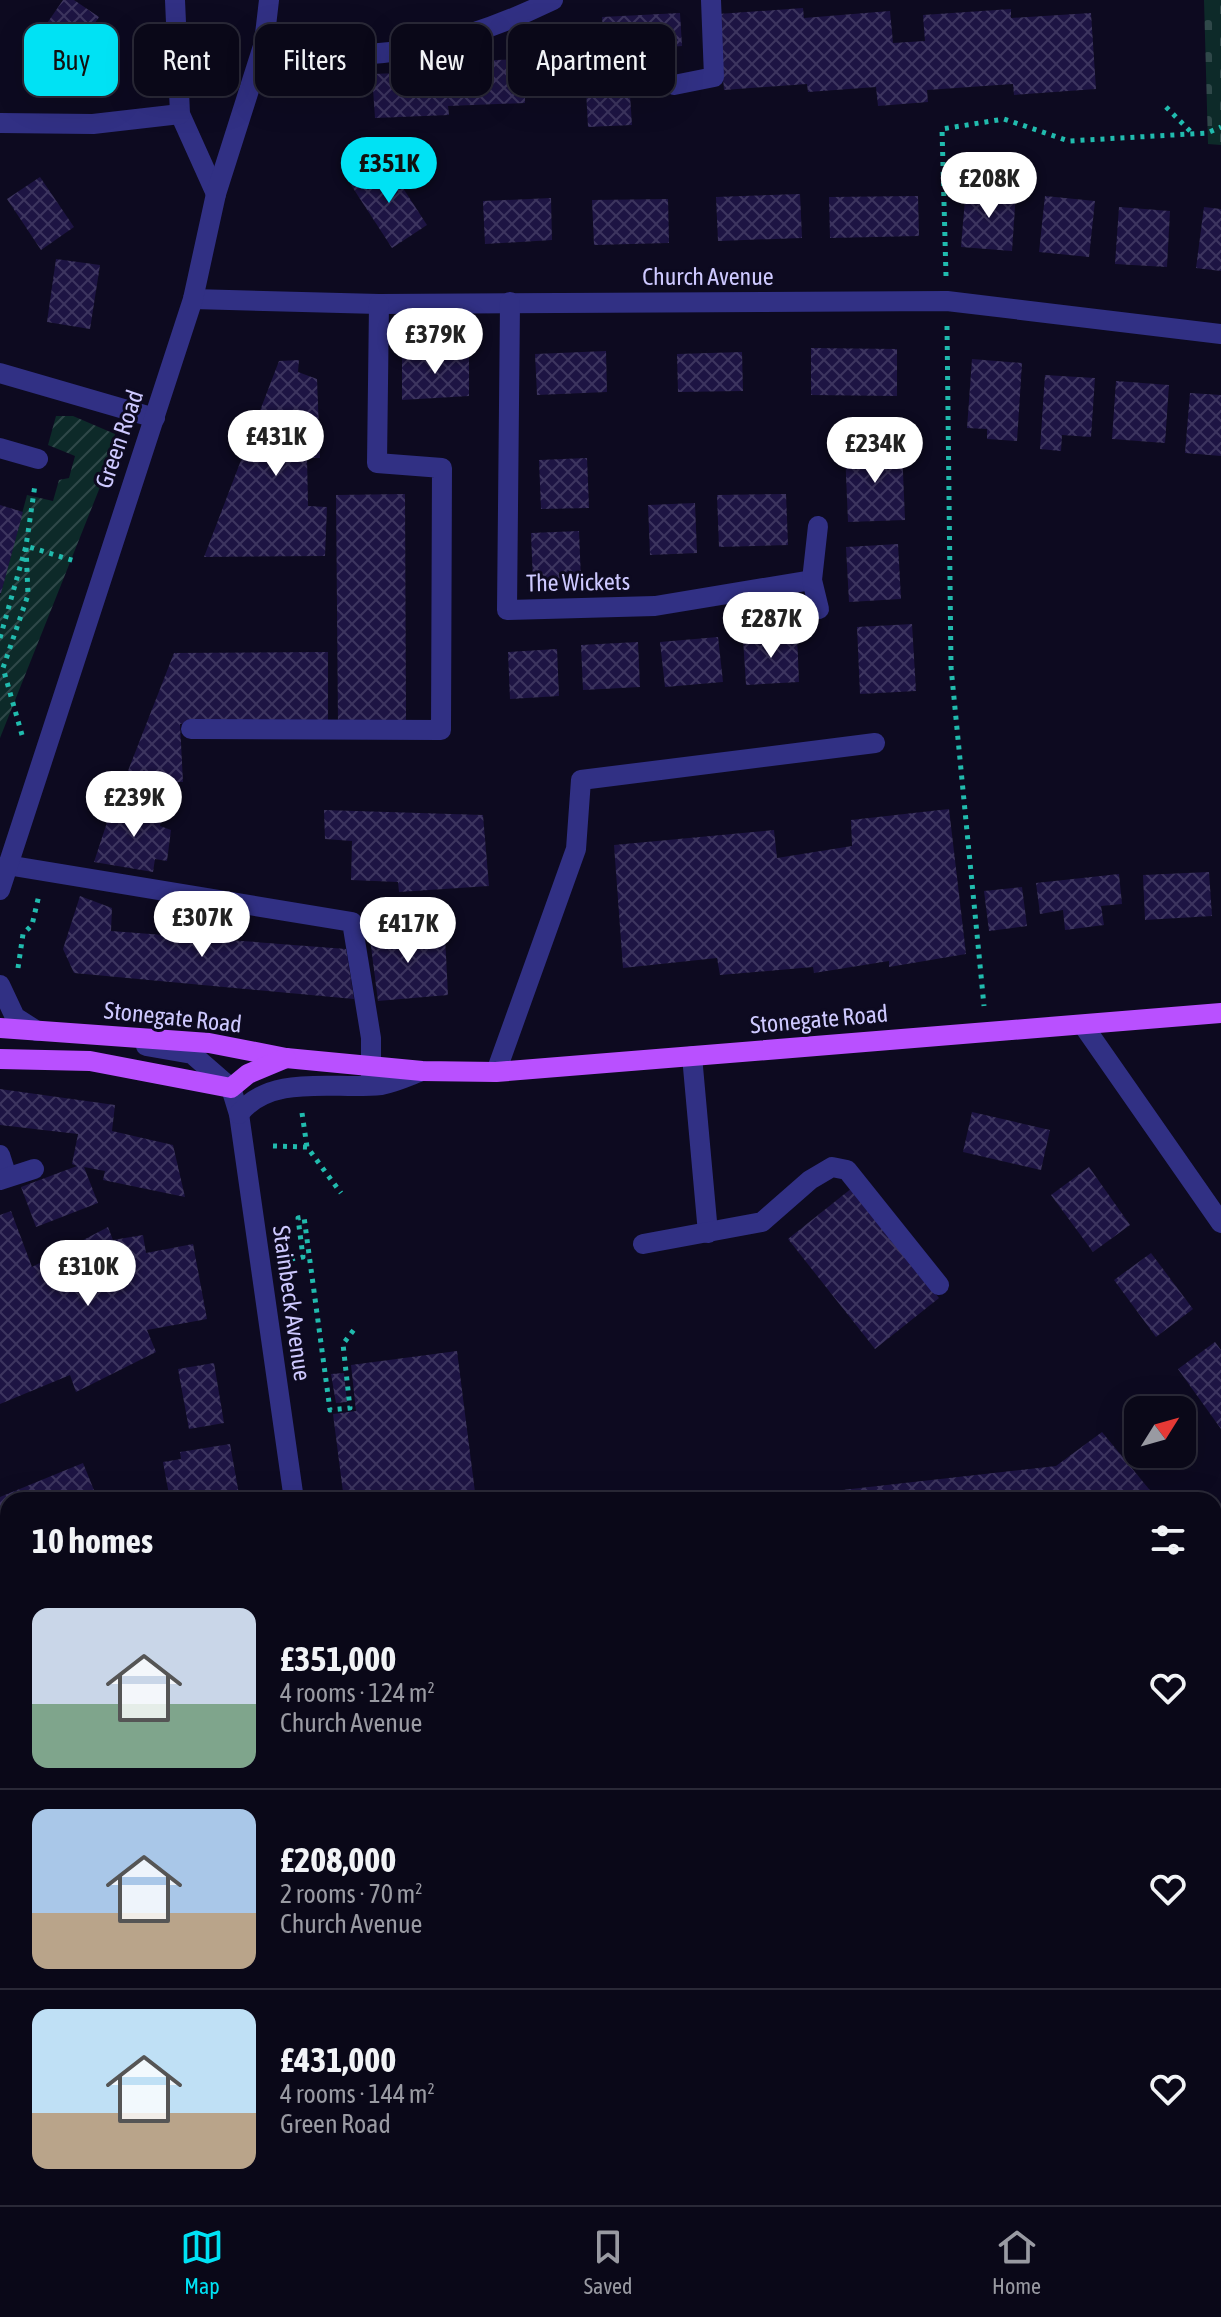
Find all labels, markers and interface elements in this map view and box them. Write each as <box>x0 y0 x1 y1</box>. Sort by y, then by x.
chip: Buy <box>24 24 118 96</box>
chip: Rent <box>134 24 239 96</box>
chip: Filters <box>255 24 375 96</box>
chip: New <box>391 24 492 96</box>
chip: Apartment <box>508 24 675 96</box>
pin: £351K <box>333 137 445 205</box>
text: £351K <box>359 148 419 178</box>
pin: £208K <box>933 152 1045 220</box>
text: £208K <box>959 163 1019 193</box>
street label: Church Avenue <box>642 263 774 290</box>
pin: £379K <box>379 308 491 376</box>
text: £379K <box>405 319 465 349</box>
street label: Green Road <box>90 386 148 492</box>
pin: £431K <box>220 410 332 478</box>
pin: £234K <box>819 417 931 485</box>
text: £431K <box>246 421 306 451</box>
text: £234K <box>845 428 905 458</box>
street label: The Wickets <box>526 568 630 596</box>
pin: £287K <box>715 592 827 660</box>
text: £287K <box>741 603 801 633</box>
pin: £239K <box>78 771 190 839</box>
text: £239K <box>104 782 164 812</box>
pin: £307K <box>146 891 258 959</box>
pin: £417K <box>352 897 464 965</box>
text: £307K <box>172 902 232 932</box>
text: £417K <box>378 908 438 938</box>
street label: Stonegate Road <box>103 996 243 1038</box>
street label: Stonegate Road <box>749 1000 889 1038</box>
street label: Stainbeck Avenue <box>268 1224 316 1382</box>
pin: £310K <box>32 1240 144 1308</box>
text: £310K <box>58 1251 118 1281</box>
north arrow <box>1124 1396 1196 1468</box>
map controls <box>1124 1396 1196 1468</box>
icon: filters <box>1146 1518 1190 1562</box>
text: 10 homes <box>32 1521 153 1560</box>
text: £351,000 <box>280 1639 396 1678</box>
icon: home <box>96 1640 192 1736</box>
icon: heart <box>1146 1666 1190 1710</box>
text: 4 rooms · 124 m² <box>280 1678 435 1708</box>
text: Church Avenue <box>280 1708 422 1738</box>
text: £208,000 <box>280 1840 396 1879</box>
icon: home <box>96 1841 192 1937</box>
icon: heart <box>1146 1867 1190 1911</box>
text: 2 rooms · 70 m² <box>280 1879 422 1909</box>
text: Church Avenue <box>280 1909 422 1939</box>
text: £431,000 <box>280 2040 396 2079</box>
icon: home <box>96 2041 192 2137</box>
icon: heart <box>1146 2067 1190 2111</box>
text: 4 rooms · 144 m² <box>280 2079 435 2109</box>
text: Green Road <box>280 2109 391 2139</box>
tab: Map <box>180 2225 224 2299</box>
tab: Saved <box>584 2225 632 2299</box>
tab: Home <box>992 2225 1041 2299</box>

